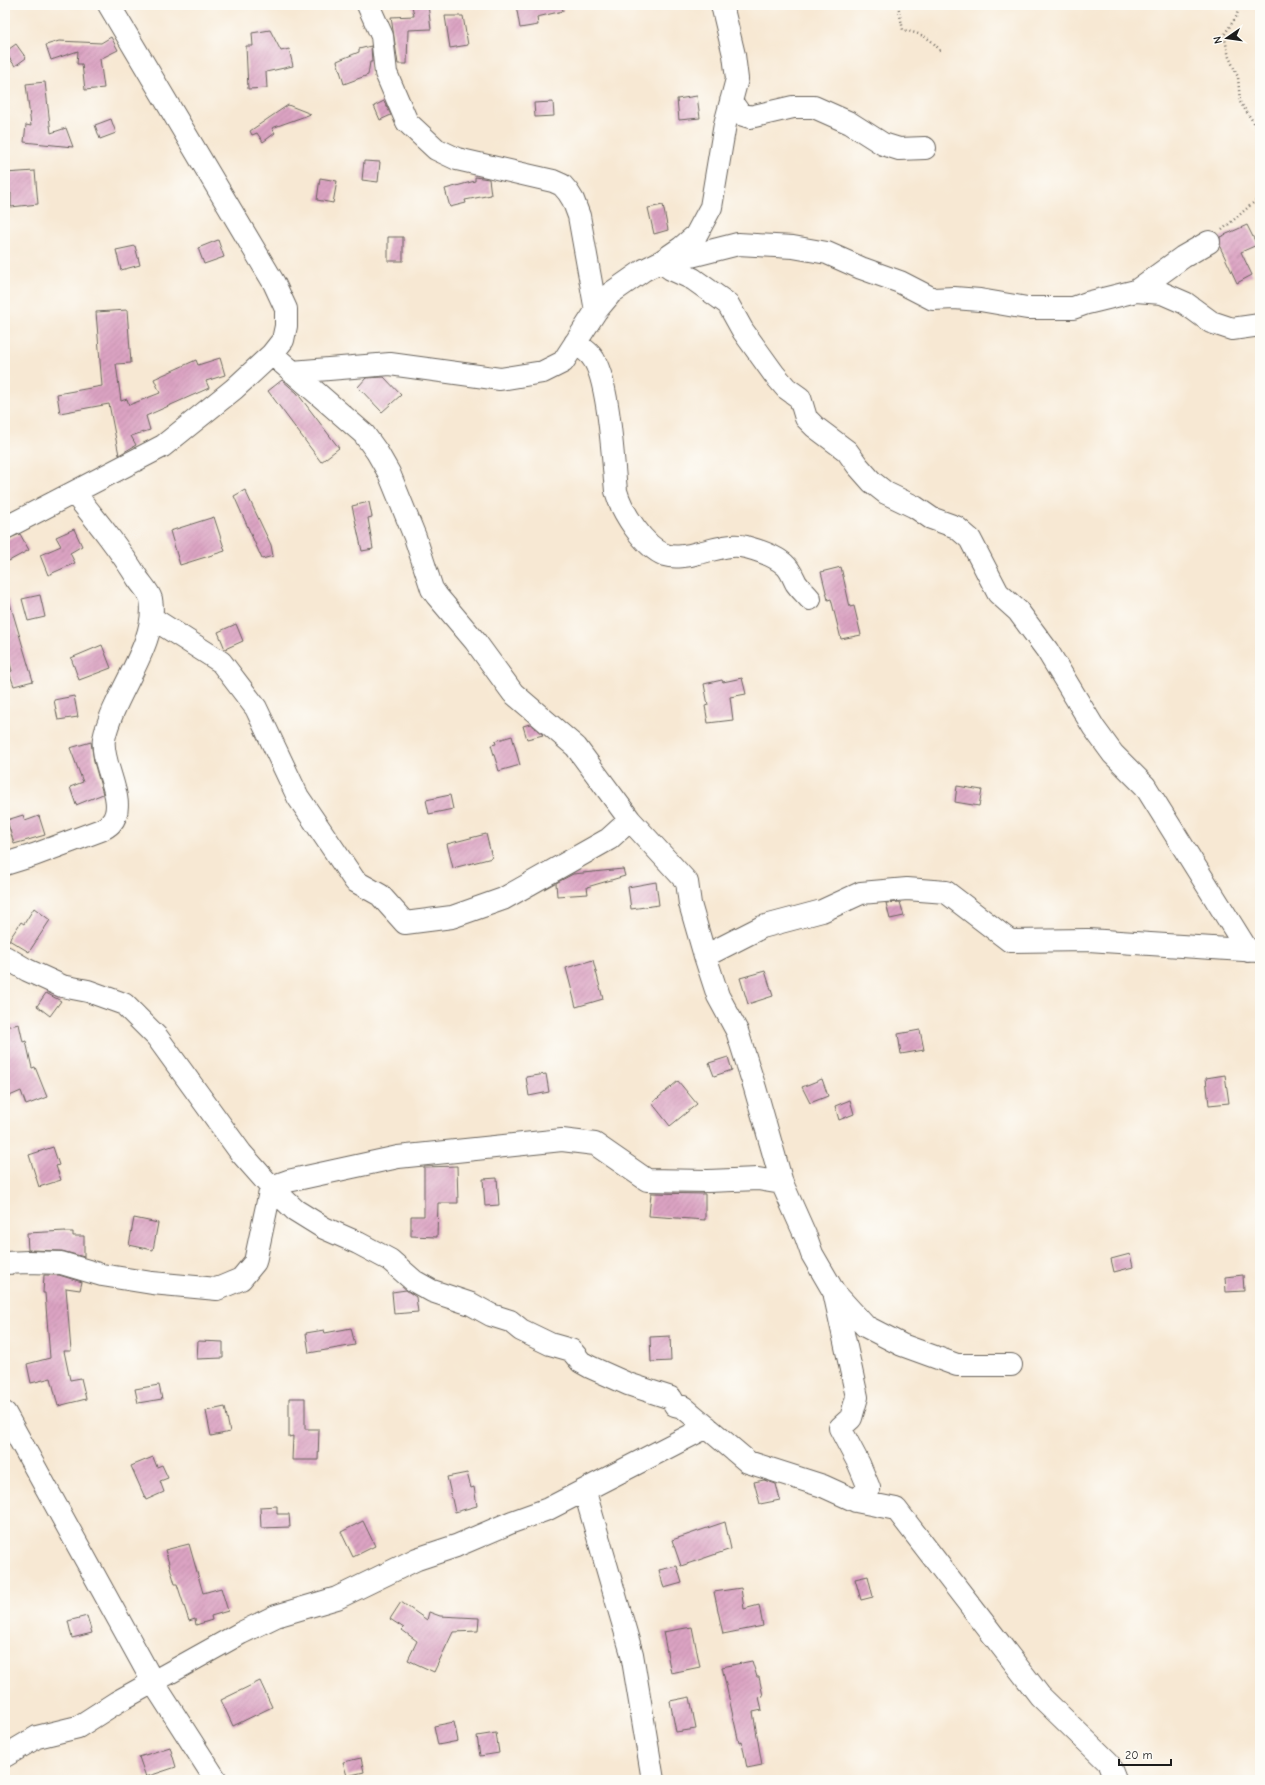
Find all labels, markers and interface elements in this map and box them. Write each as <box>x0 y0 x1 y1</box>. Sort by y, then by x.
north arrow <box>1207 18 1247 58</box>
text: N <box>1211 35 1225 45</box>
scale bar <box>1119 1741 1171 1767</box>
text: 20 m <box>1125 1748 1153 1762</box>

